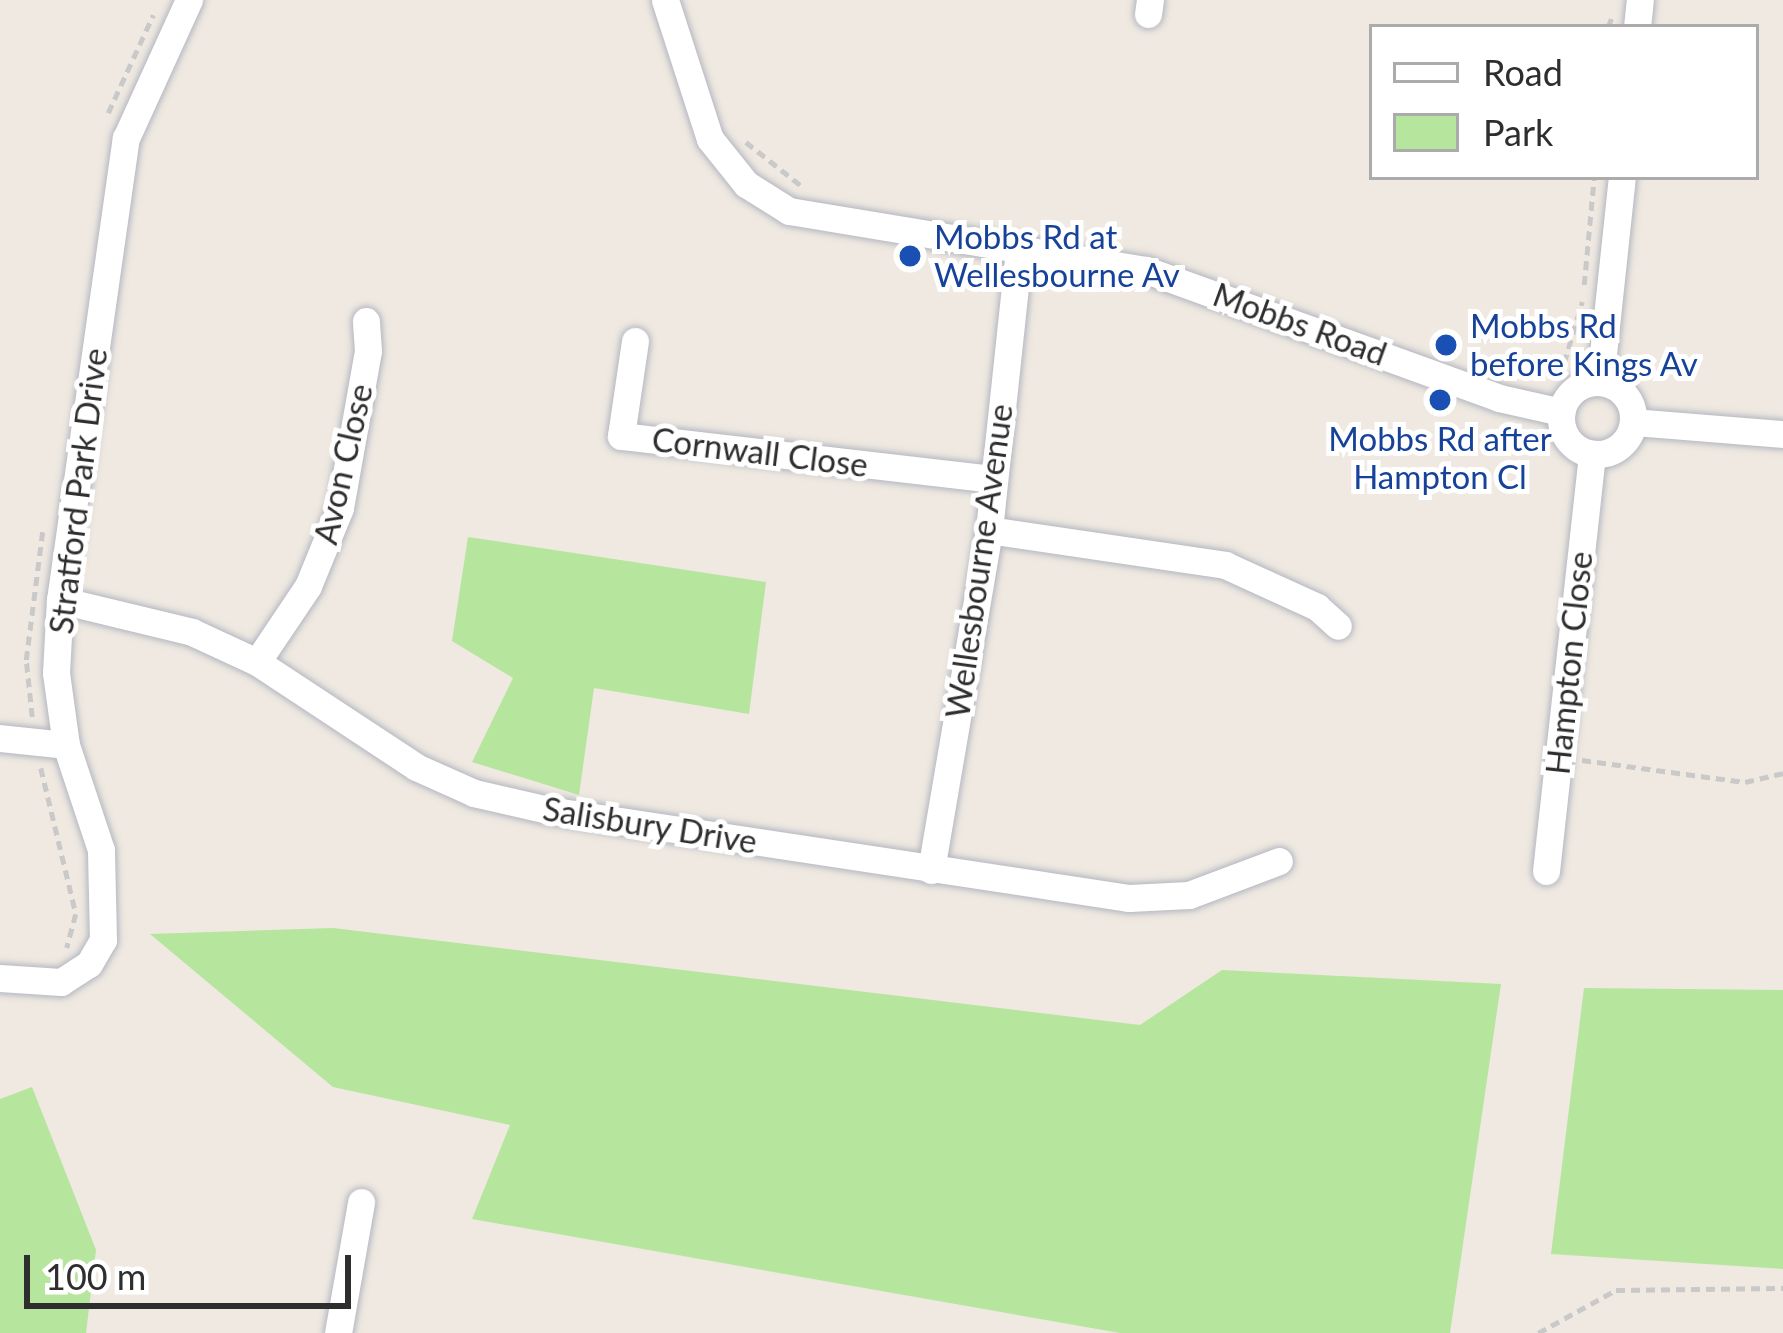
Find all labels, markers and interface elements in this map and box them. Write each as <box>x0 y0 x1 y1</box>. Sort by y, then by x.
legend <box>1369 24 1759 180</box>
text: Road <box>1483 50 1563 94</box>
text: Park <box>1483 110 1553 154</box>
place label: Mobbs Rd at Wellesbourne Av <box>934 217 1181 295</box>
marker: Mobbs Rd at Wellesbourne Av <box>897 243 923 269</box>
street label: Mobbs Road <box>1208 274 1392 374</box>
place label: Mobbs Rd before Kings Av <box>1470 306 1699 384</box>
marker: Mobbs Rd before Kings Av <box>1433 332 1459 358</box>
street label: Stratford Park Drive <box>41 346 115 636</box>
street label: Avon Close <box>305 380 381 548</box>
marker: Mobbs Rd after Hampton Cl <box>1427 387 1453 413</box>
street label: Wellesbourne Avenue <box>937 401 1021 721</box>
street label: Cornwall Close <box>650 419 870 485</box>
place label: Mobbs Rd after Hampton Cl <box>1328 419 1552 497</box>
street label: Hampton Close <box>1538 549 1600 777</box>
street label: Salisbury Drive <box>540 788 760 862</box>
scale bar <box>30 1231 357 1305</box>
text: 100 m <box>45 1254 146 1298</box>

